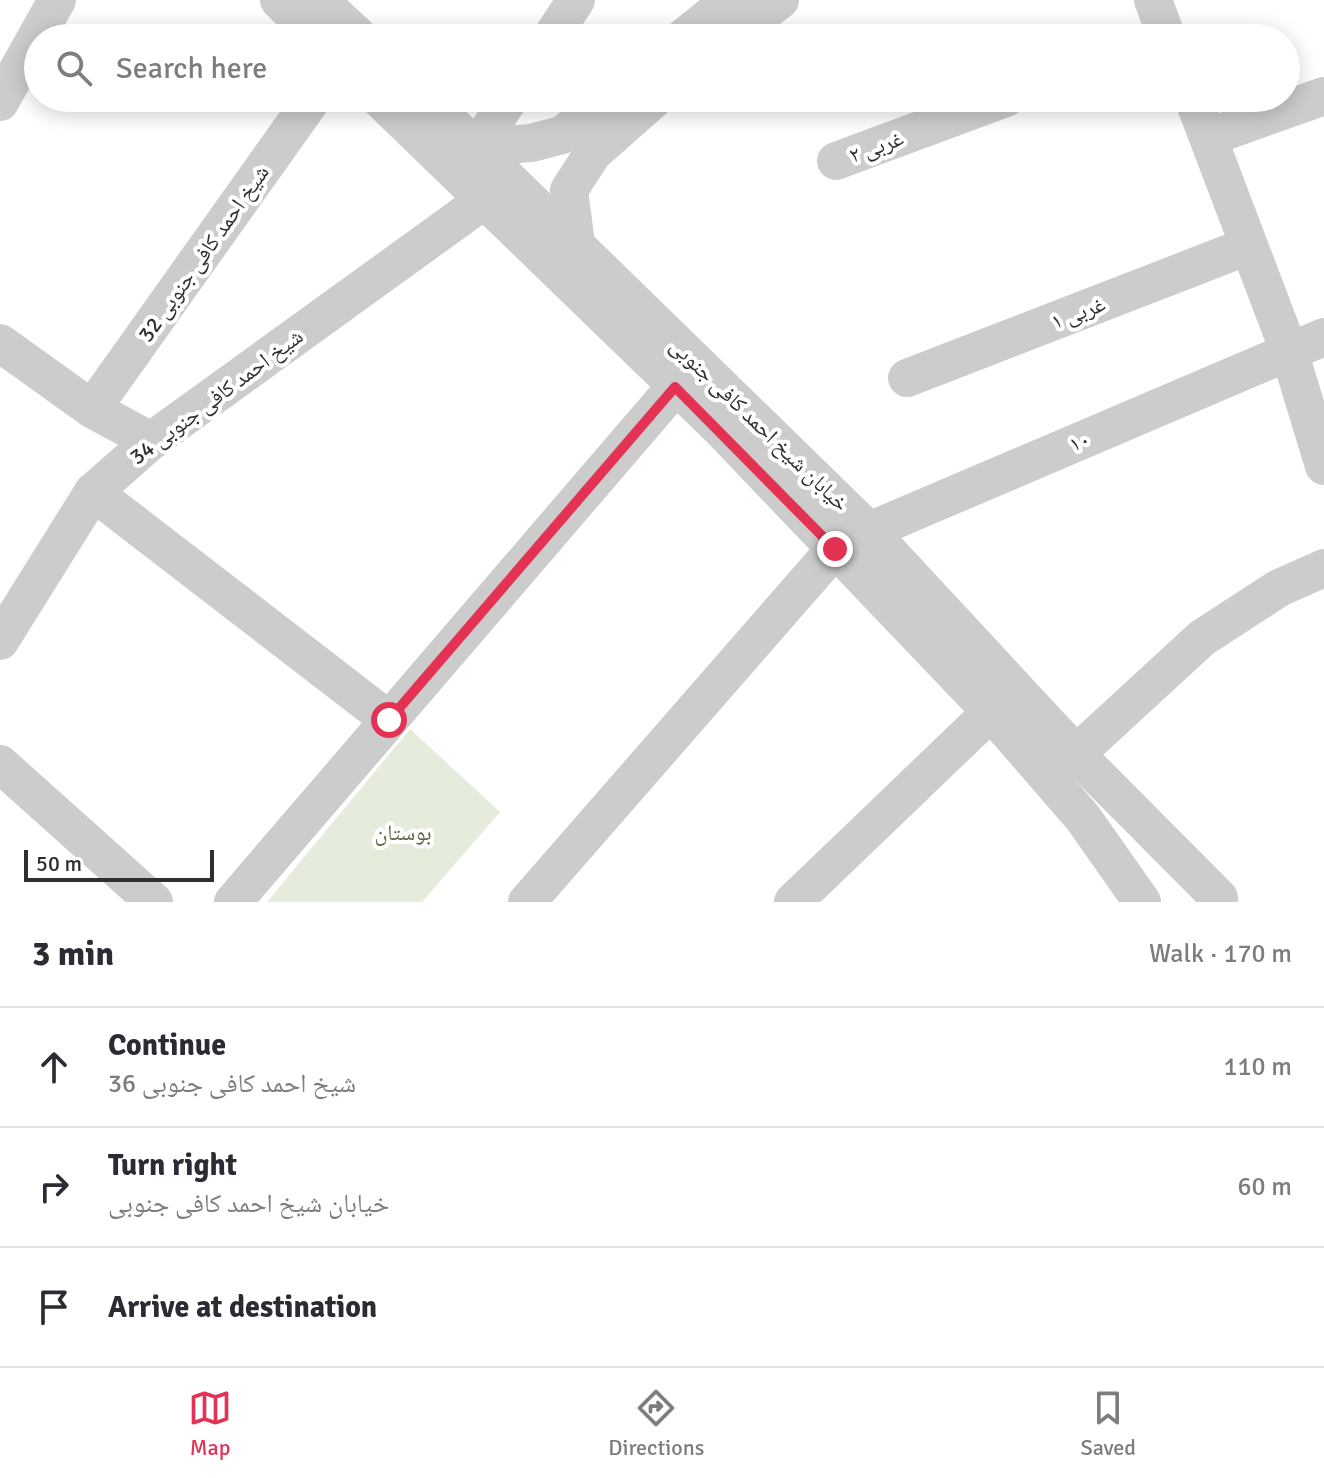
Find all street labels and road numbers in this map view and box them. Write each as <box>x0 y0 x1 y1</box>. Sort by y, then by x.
street label: ۲ غربی <box>845 124 907 169</box>
street label: شیخ احمد کافی جنوبی 32 <box>132 160 275 347</box>
street label: ۱ غربی <box>1047 290 1109 335</box>
street label: شیخ احمد کافی جنوبی 34 <box>124 322 308 470</box>
street label: خیابان شیخ احمد کافی جنوبی <box>665 332 855 517</box>
street label: ۱۰ <box>1065 425 1094 458</box>

